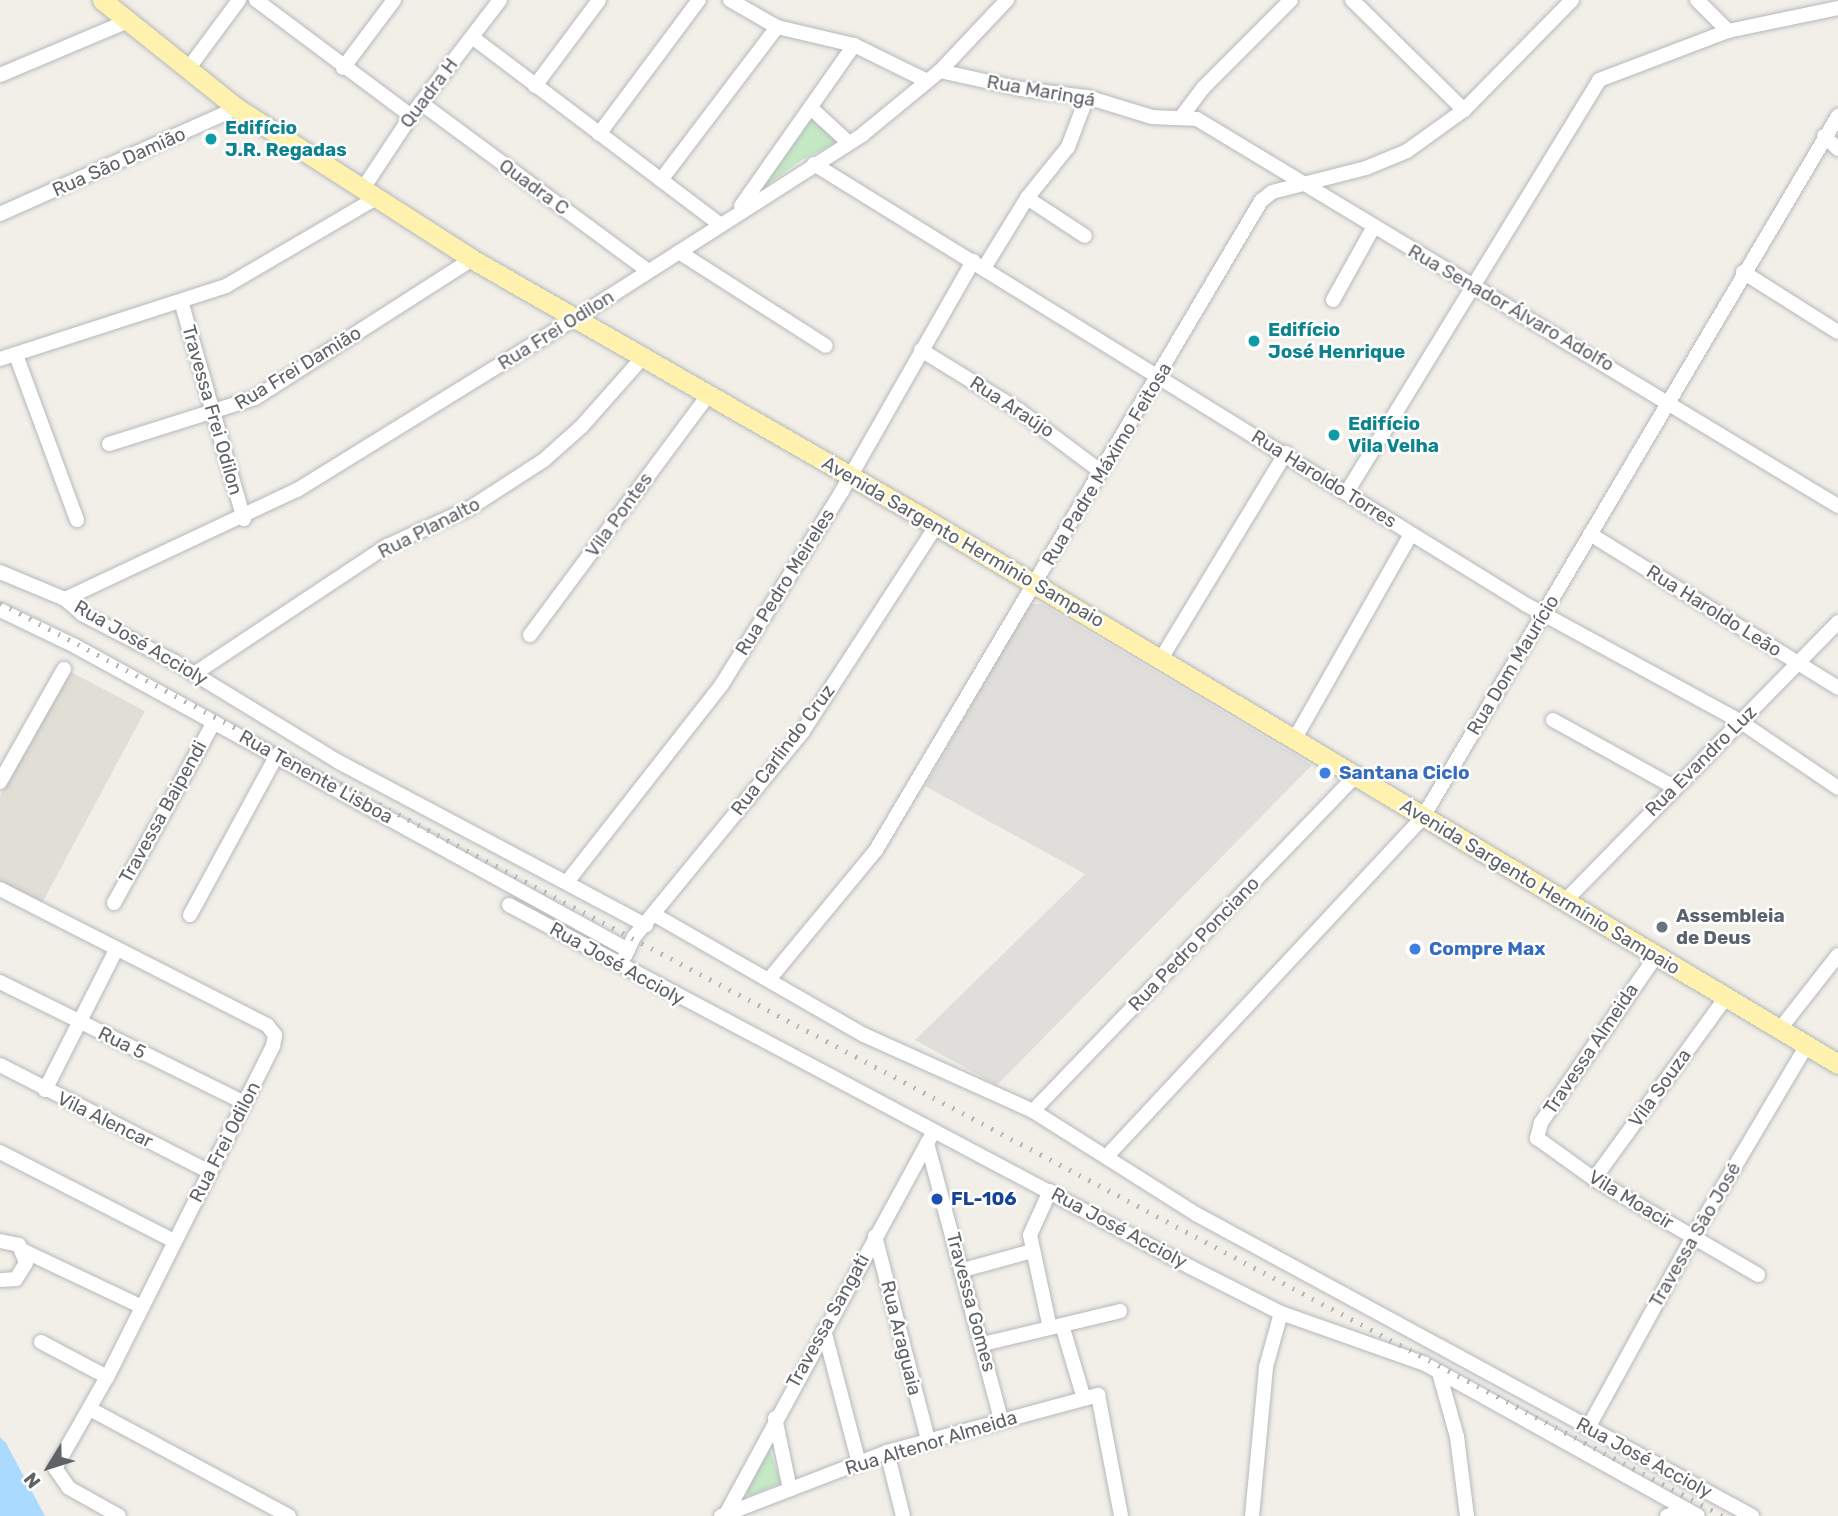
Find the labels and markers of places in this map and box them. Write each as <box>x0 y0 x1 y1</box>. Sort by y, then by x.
place label: Edifício J.R. Regadas <box>225 117 347 161</box>
marker: Edifício J.R. Regadas <box>203 131 219 147</box>
place label: Edifício José Henrique <box>1268 319 1405 363</box>
marker: Edifício José Henrique <box>1246 333 1262 349</box>
place label: Edifício Vila Velha <box>1348 413 1440 457</box>
marker: Edifício Vila Velha <box>1326 427 1342 443</box>
place label: Santana Ciclo <box>1339 762 1470 784</box>
marker: Santana Ciclo <box>1317 765 1333 781</box>
place label: Assembleia de Deus <box>1676 905 1785 949</box>
marker: Assembleia de Deus <box>1654 919 1670 935</box>
place label: Compre Max <box>1429 938 1545 960</box>
marker: Compre Max <box>1407 941 1423 957</box>
place label: FL-106 <box>951 1188 1017 1210</box>
marker: FL-106 <box>929 1191 945 1207</box>

